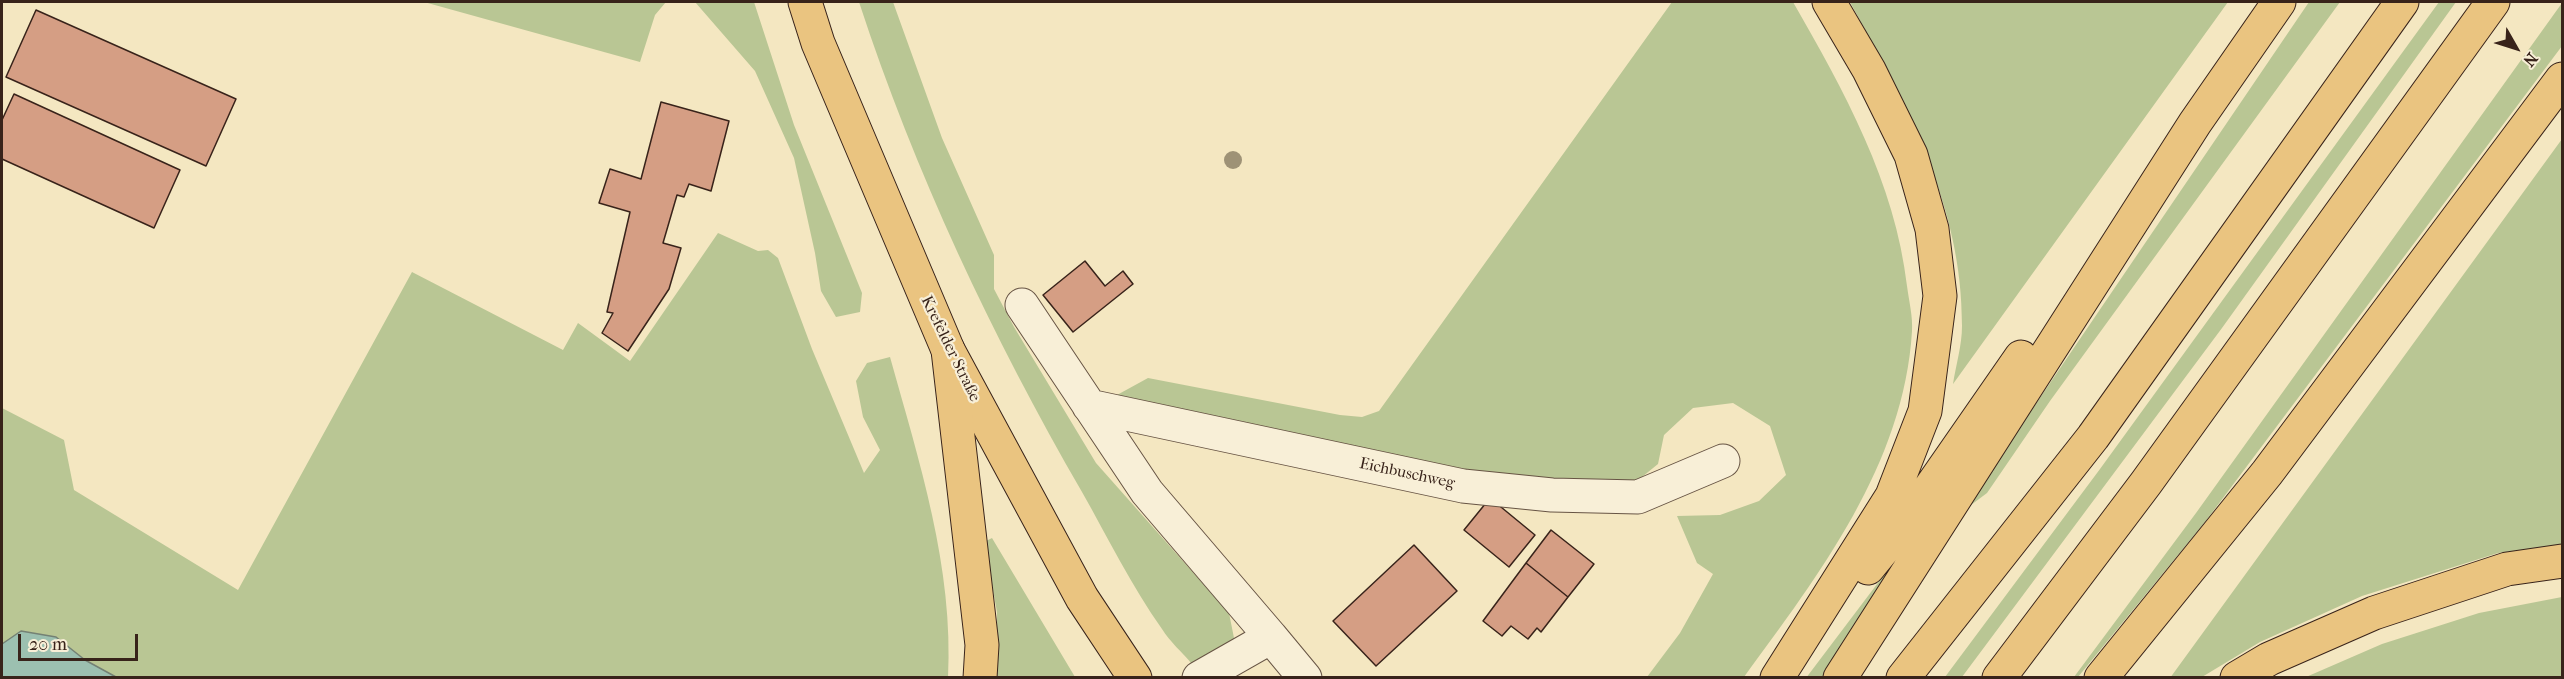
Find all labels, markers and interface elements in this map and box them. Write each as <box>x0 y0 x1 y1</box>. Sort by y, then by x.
north arrow <box>2486 18 2546 78</box>
text: N <box>2519 49 2542 70</box>
street label: Krefelder Straße <box>916 293 984 405</box>
street label: Eichbuschweg <box>1357 455 1457 493</box>
scale bar <box>21 622 141 660</box>
text: 20 m <box>29 634 67 655</box>

